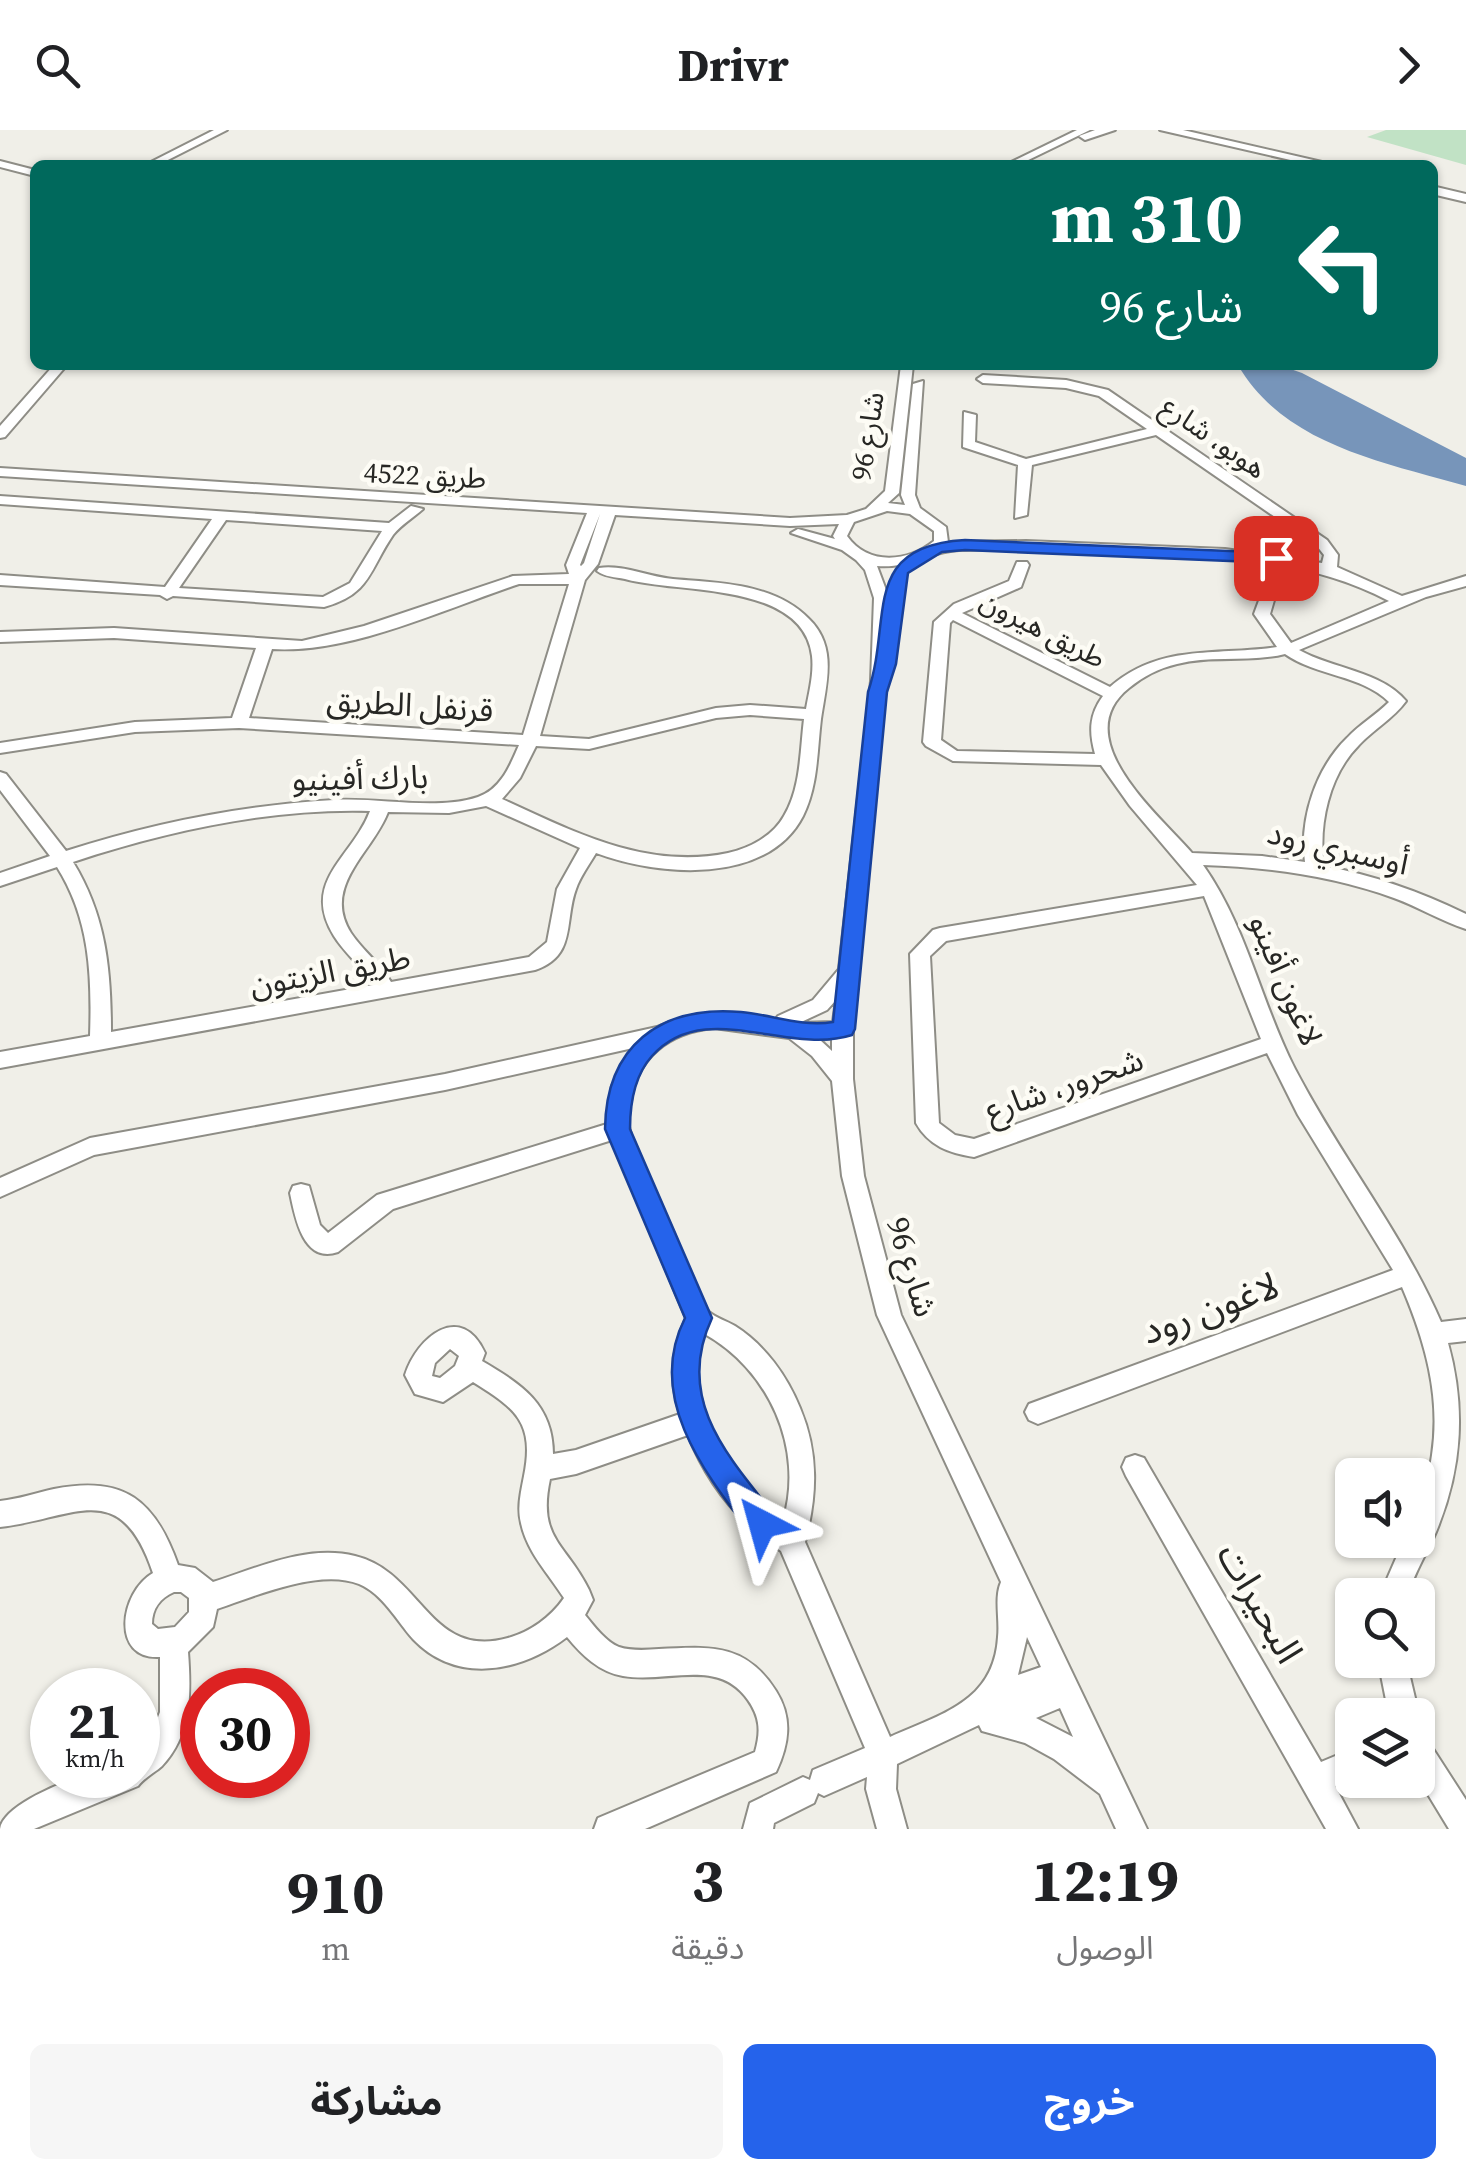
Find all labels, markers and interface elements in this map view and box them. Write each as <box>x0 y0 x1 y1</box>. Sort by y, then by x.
text: Drivr <box>677 34 789 96</box>
icon: search <box>30 38 85 93</box>
icon: forward <box>1381 38 1436 93</box>
text: 310 m <box>1051 169 1243 265</box>
icon: left <box>1278 200 1408 330</box>
text: شارع 96 <box>1100 275 1243 337</box>
street label: هوبو، شارع <box>1153 387 1274 489</box>
street label: شارع 96 <box>841 389 895 483</box>
street label: طريق 4522 <box>363 453 487 497</box>
pin <box>1234 516 1319 601</box>
icon: arrive <box>1249 531 1304 586</box>
street label: طريق هيرون <box>974 581 1112 677</box>
street label: قرنفل الطريق <box>325 677 495 733</box>
street label: بارك أفينيو <box>291 755 429 801</box>
street label: أوسبري رود <box>1263 810 1413 888</box>
street label: لاغون أفينو <box>1239 907 1333 1053</box>
street label: طريق الزيتون <box>246 935 414 1007</box>
street label: شحرور، شارع <box>979 1037 1150 1134</box>
street label: شارع 96 <box>874 1212 948 1323</box>
street label: لاغون رود <box>1134 1259 1286 1357</box>
map controls <box>1335 1458 1435 1798</box>
button: sound <box>1335 1458 1435 1558</box>
position arrow <box>710 1472 814 1576</box>
street label: البحيرات <box>1205 1533 1315 1673</box>
button: search <box>1335 1578 1435 1678</box>
speed limit sign: 30 <box>180 1668 310 1798</box>
text: 21 <box>68 1686 122 1755</box>
button: layers <box>1335 1698 1435 1798</box>
text: km/h <box>65 1741 125 1775</box>
text: 3 <box>691 1839 724 1921</box>
text: 12:19 <box>1031 1839 1179 1921</box>
text: 910 <box>287 1851 384 1933</box>
text: دقيقة <box>671 1926 744 1970</box>
text: الوصول <box>1056 1926 1154 1970</box>
text: m <box>321 1927 350 1971</box>
button: مشاركة <box>30 2044 723 2159</box>
button: خروج <box>743 2044 1436 2159</box>

